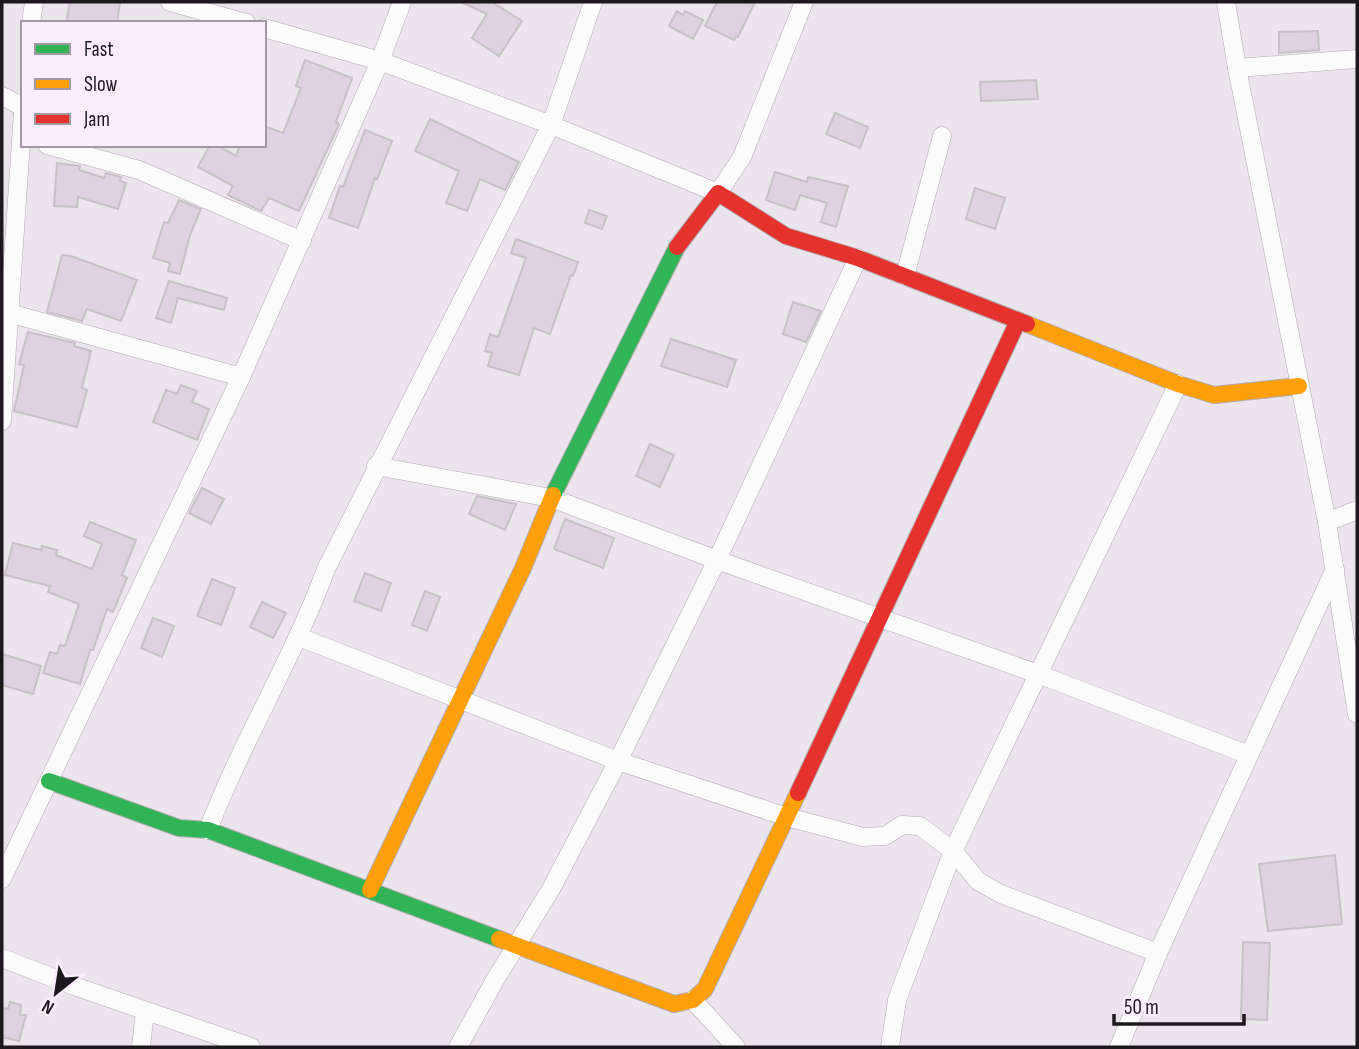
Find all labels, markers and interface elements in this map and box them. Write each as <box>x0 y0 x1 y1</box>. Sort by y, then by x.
legend <box>21 21 266 147</box>
text: Fast <box>84 37 114 62</box>
text: Slow <box>84 72 118 97</box>
text: Jam <box>83 107 110 132</box>
north arrow <box>21 958 91 1028</box>
scale bar <box>1114 982 1244 1026</box>
text: N <box>38 994 58 1019</box>
text: 50 m <box>1124 995 1159 1020</box>

